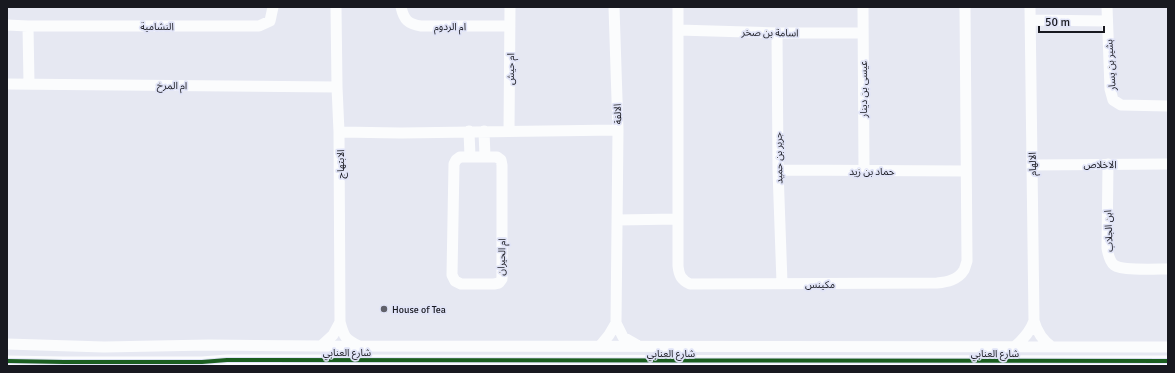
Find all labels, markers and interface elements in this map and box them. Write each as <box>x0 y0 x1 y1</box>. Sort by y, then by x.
scale bar <box>1039 8 1104 34</box>
text: 50 m <box>1045 15 1070 30</box>
street label: النشامية <box>140 21 174 33</box>
street label: ام الردوم <box>434 21 466 35</box>
street label: اسامة بن صخر <box>740 26 799 39</box>
street label: بشير بن يسار <box>1103 39 1119 92</box>
street label: ام حيش <box>505 53 519 85</box>
street label: عيسى بن دينار <box>858 61 870 118</box>
street label: ام المرخ <box>157 80 187 94</box>
street label: الالفة <box>612 103 624 124</box>
street label: جرير بن حميد <box>773 132 785 184</box>
street label: الابتهاج <box>335 150 348 179</box>
street label: الالهام <box>1027 152 1041 176</box>
street label: الاخلاص <box>1083 159 1117 171</box>
street label: حماد بن زيد <box>849 166 895 178</box>
street label: ابن الجلاب <box>1102 210 1116 252</box>
street label: ام الحيران <box>495 238 511 276</box>
street label: مكينس <box>805 279 835 291</box>
marker: House of Tea <box>379 304 389 314</box>
place label: House of Tea <box>392 304 446 316</box>
street label: شارع العنابي <box>323 347 371 360</box>
street label: شارع العنابي <box>647 348 695 361</box>
street label: شارع العنابي <box>971 348 1019 361</box>

